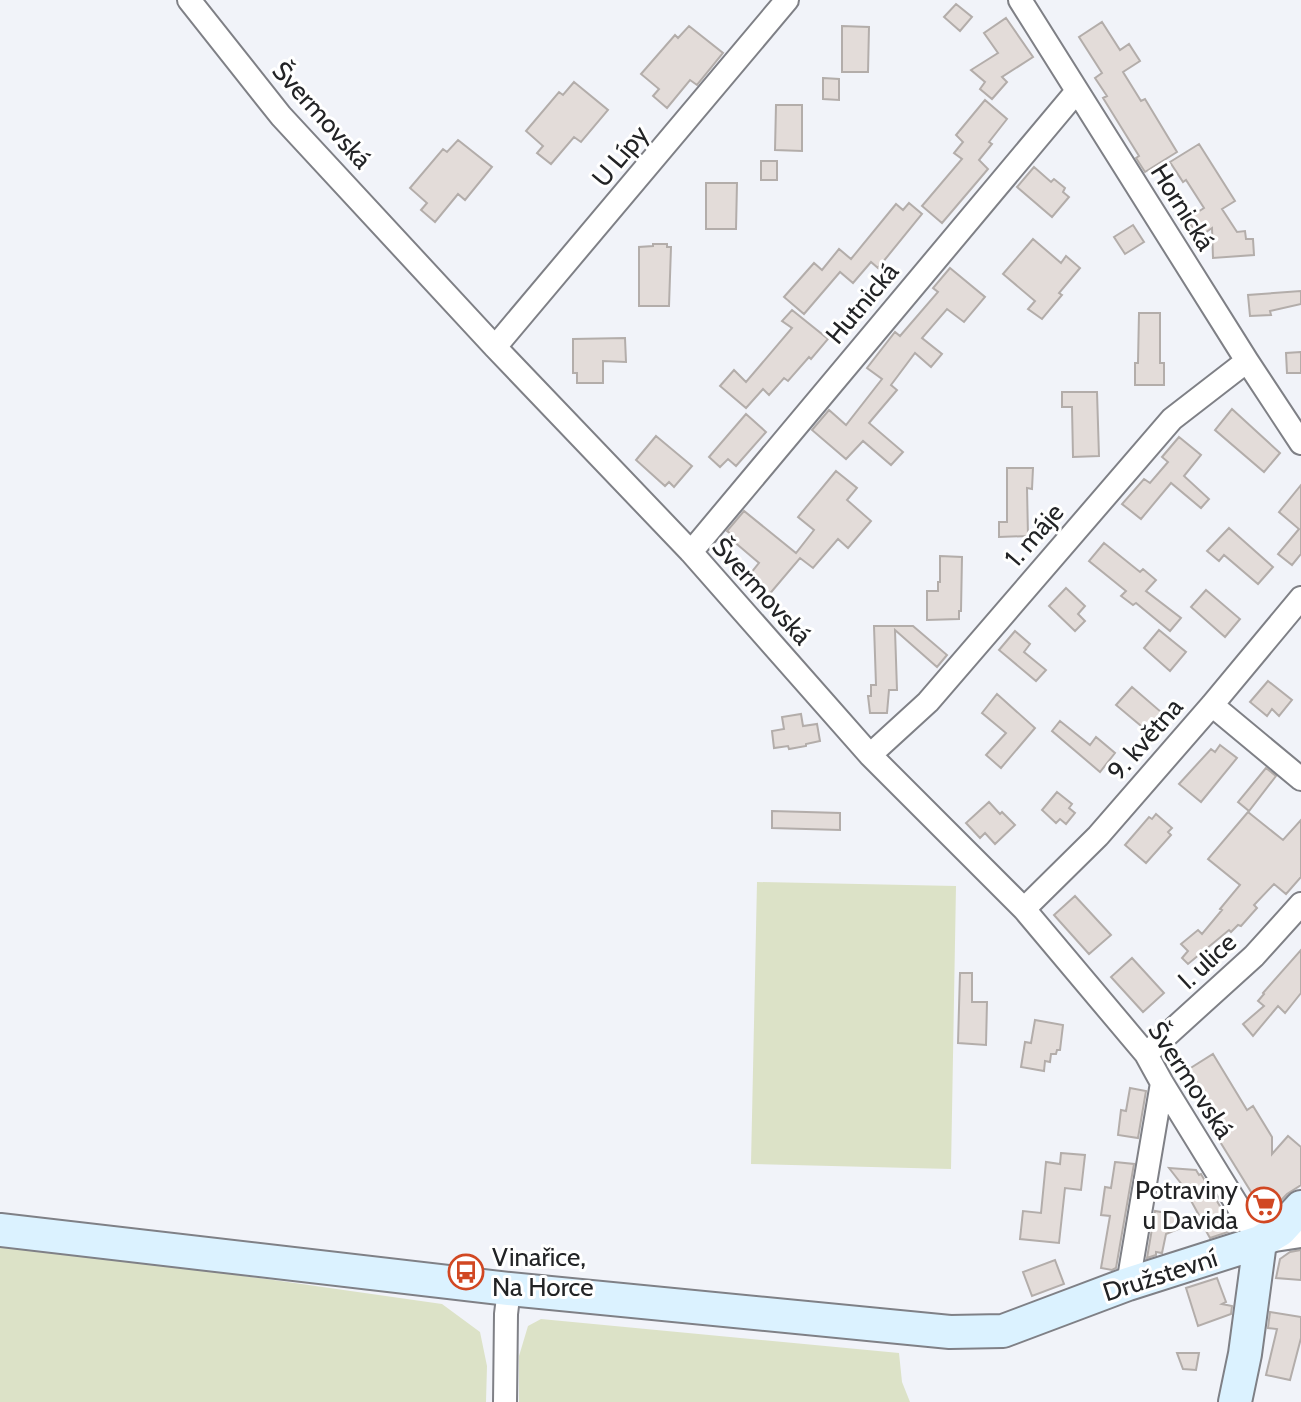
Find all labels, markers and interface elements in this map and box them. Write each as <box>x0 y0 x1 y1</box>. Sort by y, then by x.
street label: Švermovská <box>266 55 379 176</box>
street label: U Lípy <box>585 119 655 193</box>
street label: Hornická <box>1144 158 1222 257</box>
street label: Hutnická <box>819 255 906 350</box>
street label: 1. máje <box>998 497 1070 573</box>
street label: Švermovská <box>706 531 819 652</box>
street label: 9. května <box>1100 691 1190 787</box>
street label: I. ulice <box>1171 926 1243 996</box>
street label: Švermovská <box>1141 1015 1241 1145</box>
place label: Potraviny u Davida <box>1135 1174 1239 1236</box>
supermarket icon: Potraviny u Davida <box>1245 1186 1283 1224</box>
place label: Vinařice, Na Horce <box>492 1241 593 1303</box>
street label: Družstevní <box>1099 1241 1222 1308</box>
bus stop icon: Vinařice, Na Horce <box>447 1253 485 1291</box>

